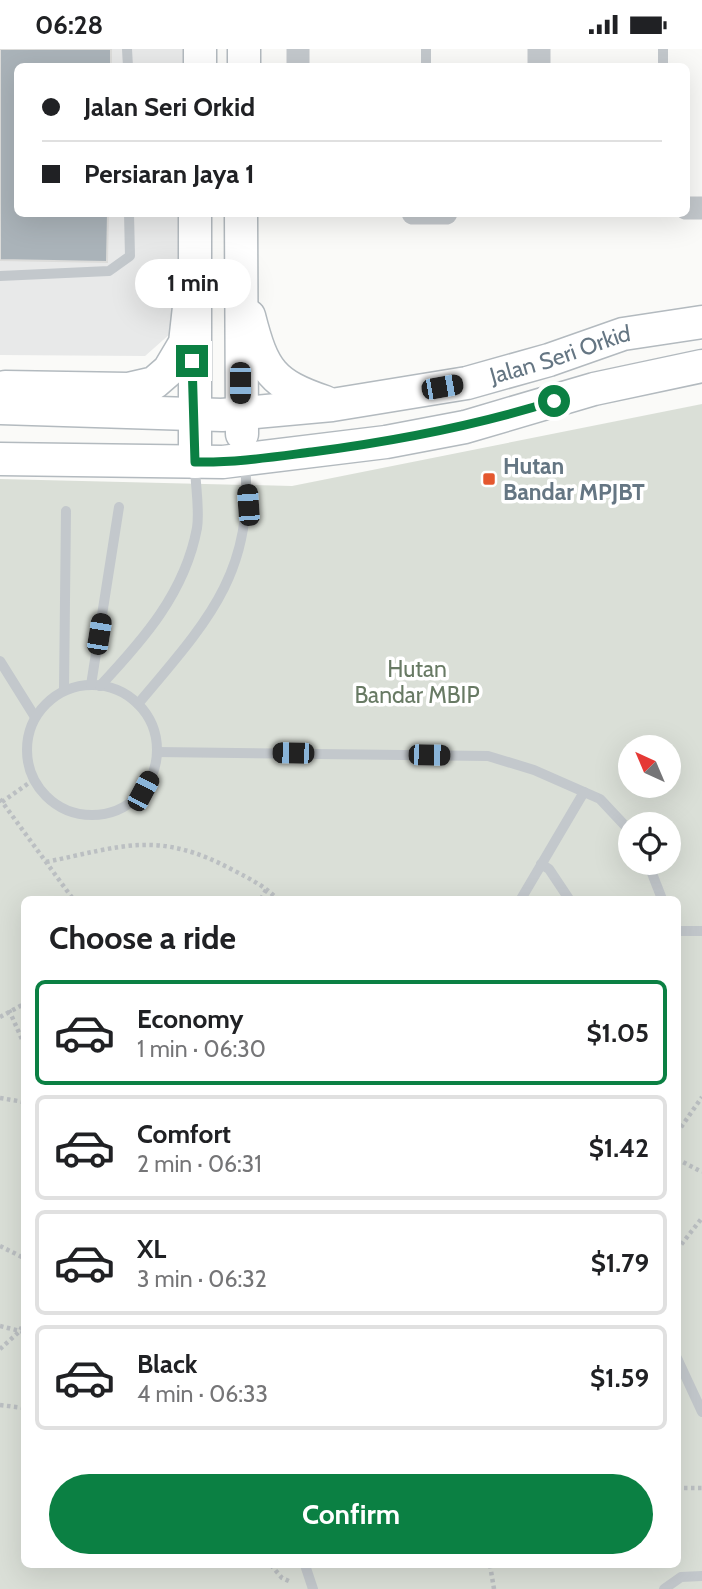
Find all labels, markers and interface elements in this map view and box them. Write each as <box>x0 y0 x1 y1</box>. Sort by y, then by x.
text: 06:28 <box>35 9 103 41</box>
text: Jalan Seri Orkid <box>84 91 255 123</box>
text: Persiaran Jaya 1 <box>84 158 255 190</box>
callout: 1 min <box>134 259 250 309</box>
text: 1 min <box>167 269 219 297</box>
street label: Jalan Seri Orkid <box>486 319 632 390</box>
route end <box>176 345 208 377</box>
car <box>230 362 251 404</box>
car <box>420 373 465 401</box>
route start <box>538 385 570 417</box>
place label: Hutan Bandar MPJBT <box>503 452 645 506</box>
marker: Hutan Bandar MPJBT <box>481 471 497 487</box>
car <box>237 483 260 527</box>
car <box>86 612 113 656</box>
park label: Hutan Bandar MBIP <box>354 655 480 709</box>
north arrow <box>618 735 681 798</box>
map controls <box>618 735 681 875</box>
car <box>272 742 315 764</box>
car <box>408 744 451 766</box>
car <box>124 768 163 814</box>
button: locate <box>618 812 681 875</box>
text: Choose a ride <box>49 918 236 957</box>
icon: car <box>53 1001 116 1064</box>
text: Economy <box>137 1003 243 1035</box>
text: $1.05 <box>586 1017 649 1049</box>
text: 1 min · 06:30 <box>137 1035 266 1063</box>
icon: car <box>53 1116 116 1179</box>
text: Comfort <box>137 1118 231 1150</box>
text: $1.42 <box>589 1132 649 1164</box>
text: 2 min · 06:31 <box>137 1150 262 1178</box>
icon: car <box>53 1231 116 1294</box>
text: XL <box>137 1233 166 1265</box>
text: $1.79 <box>591 1247 649 1279</box>
text: 3 min · 06:32 <box>137 1265 267 1293</box>
icon: car <box>53 1346 116 1409</box>
text: Black <box>137 1348 197 1380</box>
text: $1.59 <box>590 1362 649 1394</box>
text: 4 min · 06:33 <box>137 1380 268 1408</box>
button: Confirm <box>49 1474 653 1554</box>

